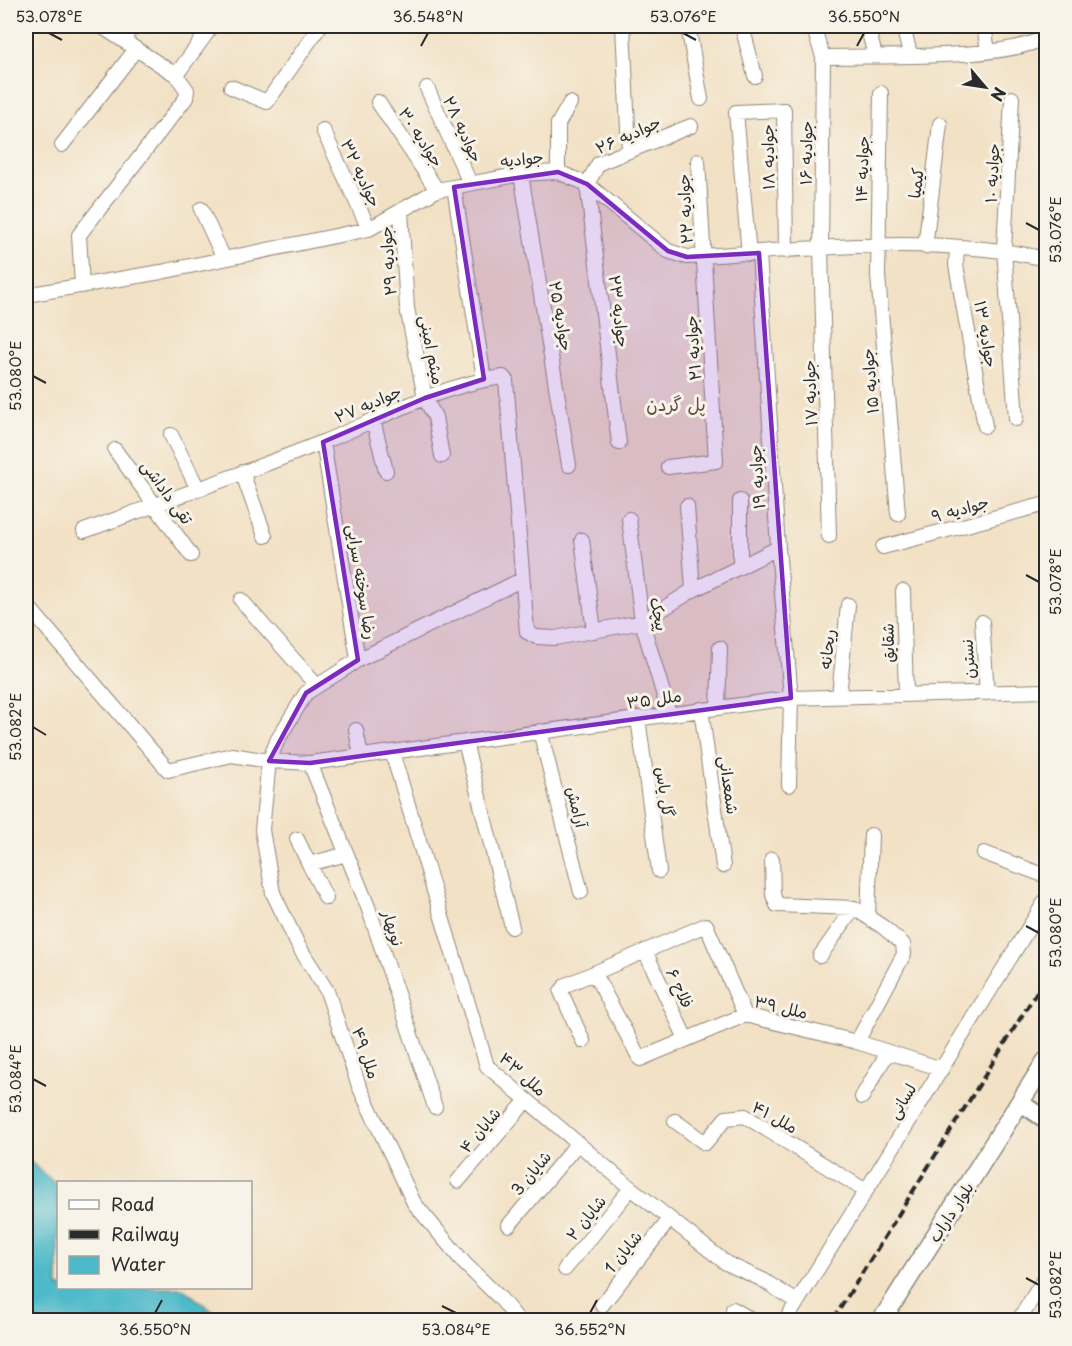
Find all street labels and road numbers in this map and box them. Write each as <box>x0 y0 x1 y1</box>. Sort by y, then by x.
street label: جوادیه ۲۸ <box>438 91 490 166</box>
street label: جوادیه ۳۰ <box>394 102 450 171</box>
street label: جوادیه ۲۶ <box>591 109 664 159</box>
street label: جوادیه ۱۶ <box>792 121 818 185</box>
street label: جوادیه ۱۸ <box>754 124 780 190</box>
street label: جوادیه ۳۲ <box>336 135 388 211</box>
street label: جوادیه ۱۴ <box>848 135 874 203</box>
street label: جوادیه ۱۰ <box>977 143 1005 203</box>
street label: جوادیه <box>499 144 545 172</box>
street label: کیمیا <box>901 166 929 200</box>
street label: جوادیه ۲۲ <box>670 173 698 245</box>
street label: جوادیه ۲۹ <box>373 226 401 297</box>
street label: جوادیه ۲۳ <box>604 273 636 348</box>
street label: جوادیه ۲۵ <box>544 279 580 353</box>
street label: جوادیه ۱۳ <box>969 298 1005 369</box>
street label: میثم امینی <box>413 313 451 387</box>
street label: جوادیه ۲۱ <box>678 315 706 381</box>
street label: جوادیه ۱۵ <box>854 347 884 415</box>
street label: جوادیه ۱۷ <box>796 360 822 426</box>
street label: جوادیه ۲۷ <box>330 378 405 428</box>
street label: جوادیه ۱۹ <box>742 444 770 510</box>
street label: تقی داداشی <box>136 454 200 529</box>
street label: جوادیه ۹ <box>928 489 991 527</box>
street label: رضا سوخته سرایی <box>342 523 384 641</box>
street label: پیچک <box>645 595 675 633</box>
street label: شقایق <box>875 623 899 663</box>
street label: ریحانه <box>812 628 840 670</box>
street label: نسترن <box>954 638 980 680</box>
street label: ملل ۳۵ <box>625 682 683 714</box>
street label: شمعدانی <box>714 754 746 816</box>
street label: گل یاس <box>651 765 681 819</box>
street label: آرامش <box>561 784 595 831</box>
street label: نوبهار <box>376 905 411 949</box>
street label: فلاح ۶ <box>661 964 701 1011</box>
street label: ملل ۳۹ <box>752 988 810 1024</box>
street label: ملل ۴۹ <box>347 1024 387 1082</box>
street label: ملل ۴۳ <box>495 1046 553 1101</box>
street label: لسانی <box>881 1078 921 1123</box>
street label: ملل ۴۱ <box>748 1094 803 1138</box>
street label: شایان ۴ <box>453 1101 506 1158</box>
street label: شایان 3 <box>504 1145 556 1200</box>
street label: بلوار داراب <box>922 1176 979 1246</box>
street label: شایان ۲ <box>559 1190 611 1245</box>
street label: شایان 1 <box>598 1225 647 1278</box>

